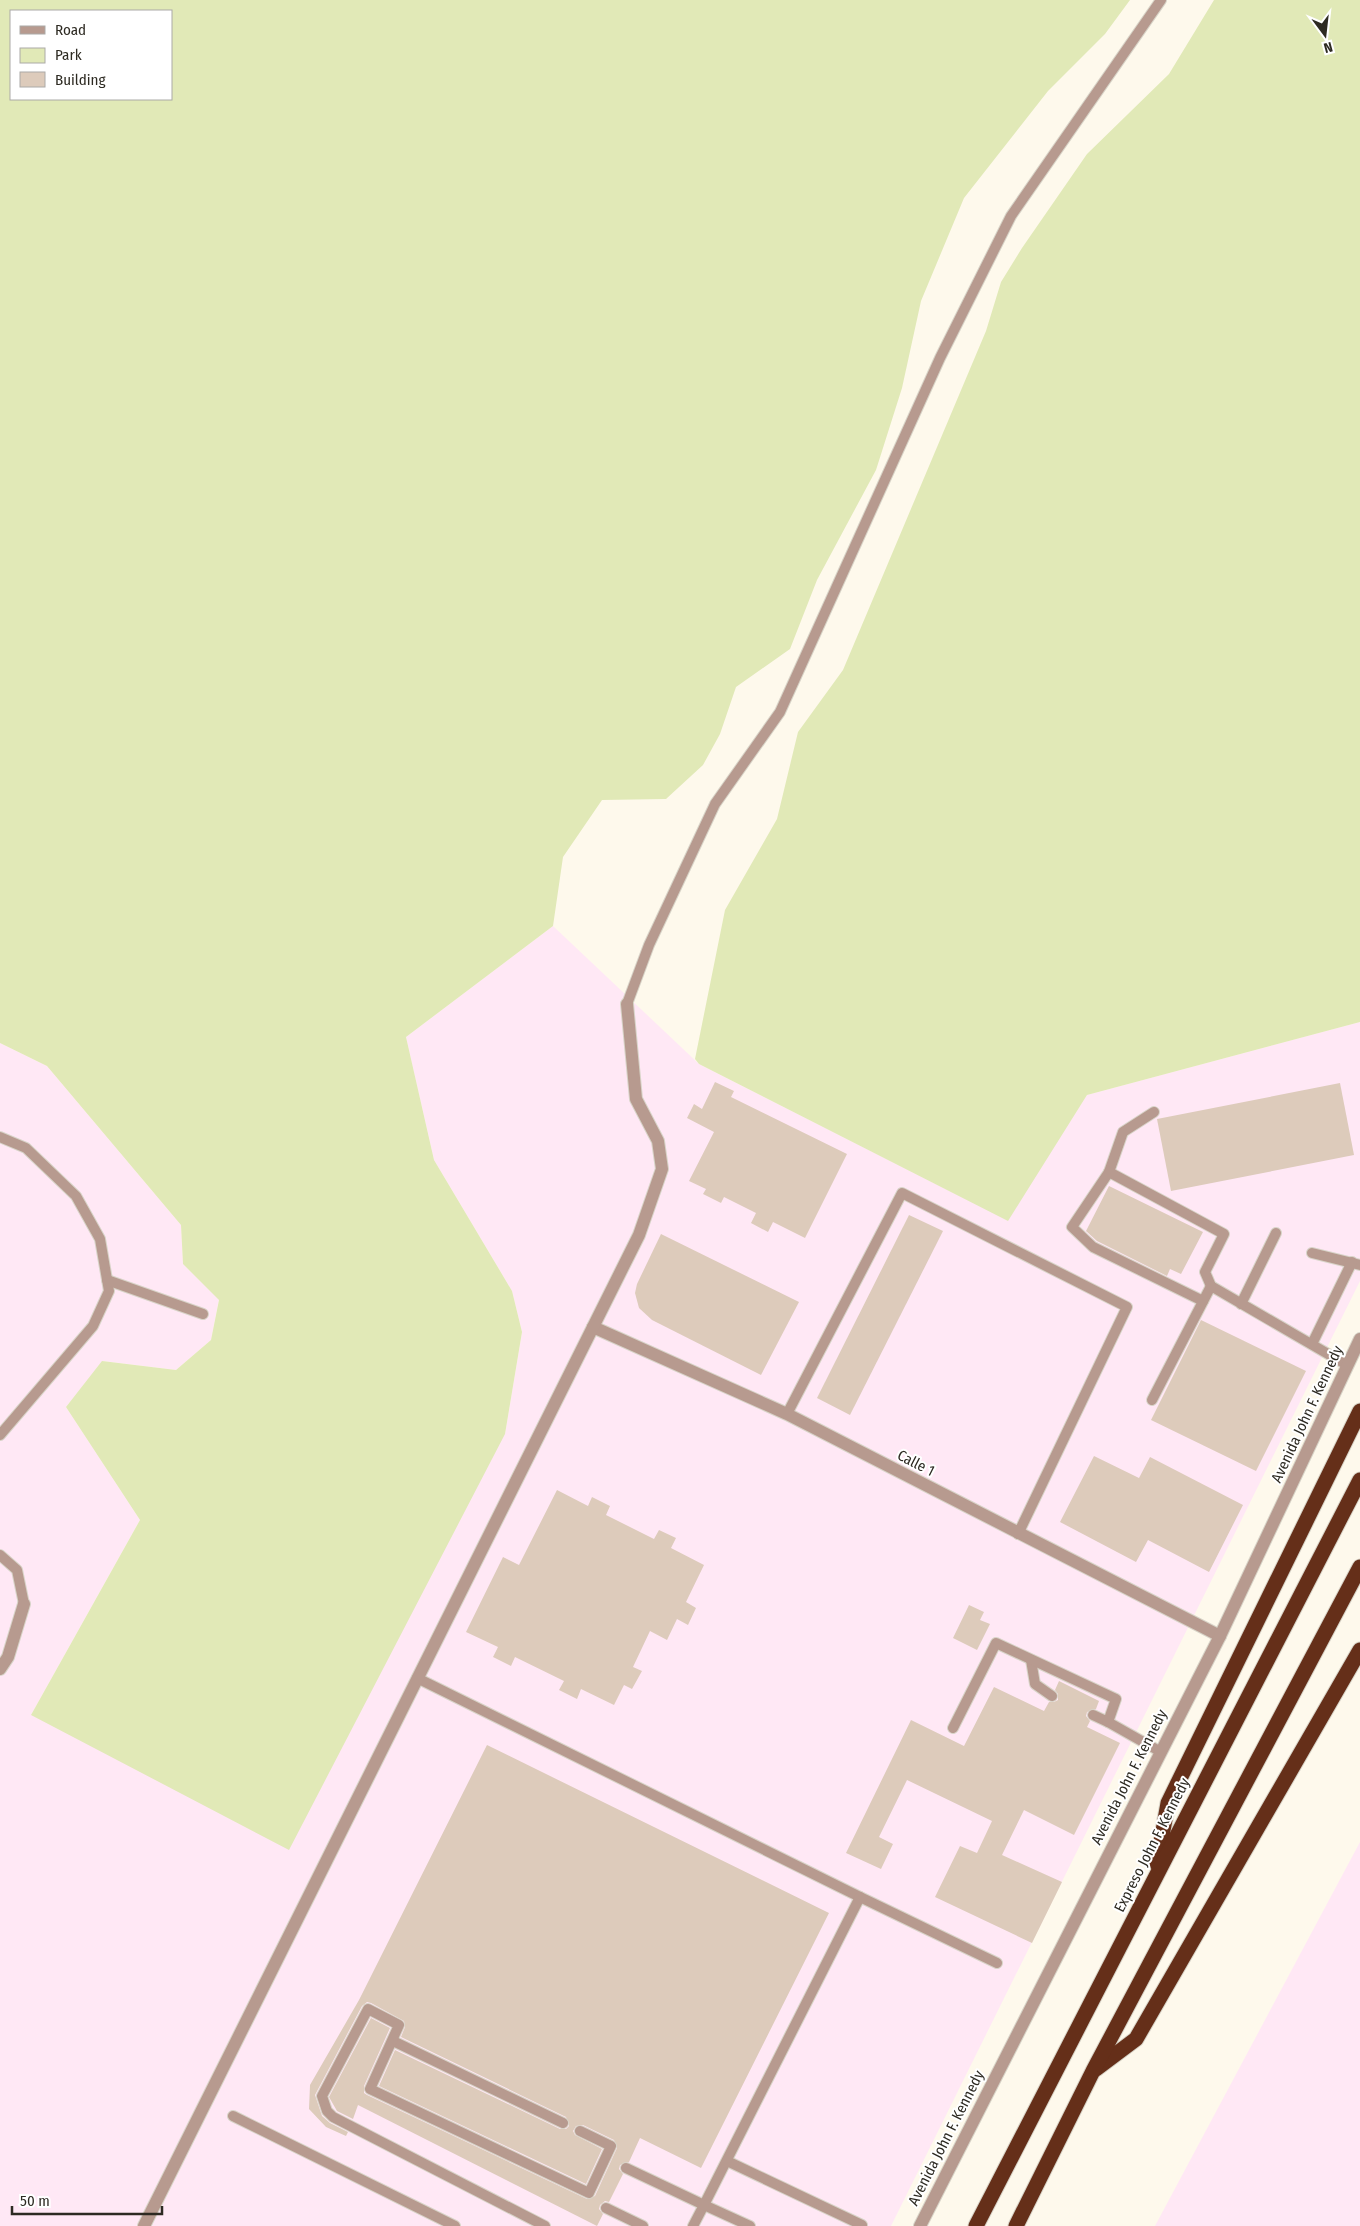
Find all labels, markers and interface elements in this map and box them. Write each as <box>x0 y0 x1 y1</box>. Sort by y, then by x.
legend <box>10 10 172 100</box>
north arrow <box>1300 10 1350 60</box>
text: Road <box>55 21 86 39</box>
text: N <box>1322 38 1334 56</box>
text: Park <box>55 46 82 64</box>
text: Building <box>55 71 106 89</box>
street label: Avenida John F. Kennedy <box>1267 1342 1347 1485</box>
street label: Calle 1 <box>894 1446 938 1480</box>
street label: Avenida John F. Kennedy <box>1087 1706 1171 1847</box>
street label: Expreso John F. Kennedy <box>1110 1775 1194 1915</box>
street label: Avenida John F. Kennedy <box>904 2067 988 2208</box>
scale bar <box>12 2184 162 2216</box>
text: 50 m <box>20 2192 50 2210</box>

